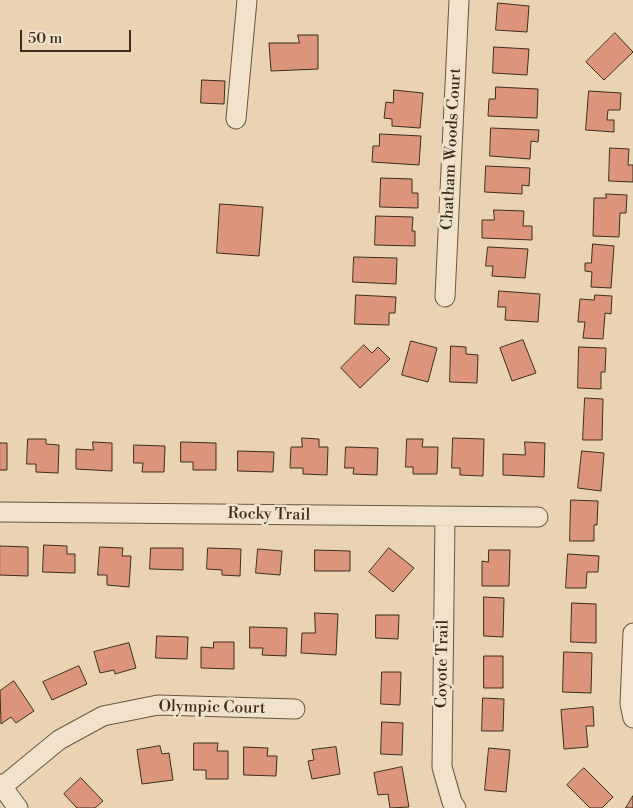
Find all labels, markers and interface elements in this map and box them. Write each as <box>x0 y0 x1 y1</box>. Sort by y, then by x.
scale bar <box>22 20 134 52</box>
text: 50 m <box>28 29 62 48</box>
street label: Chatham Woods Court <box>438 67 466 231</box>
street label: Rocky Trail <box>227 505 311 525</box>
street label: Coyote Trail <box>433 620 453 708</box>
street label: Olympic Court <box>158 697 266 719</box>

